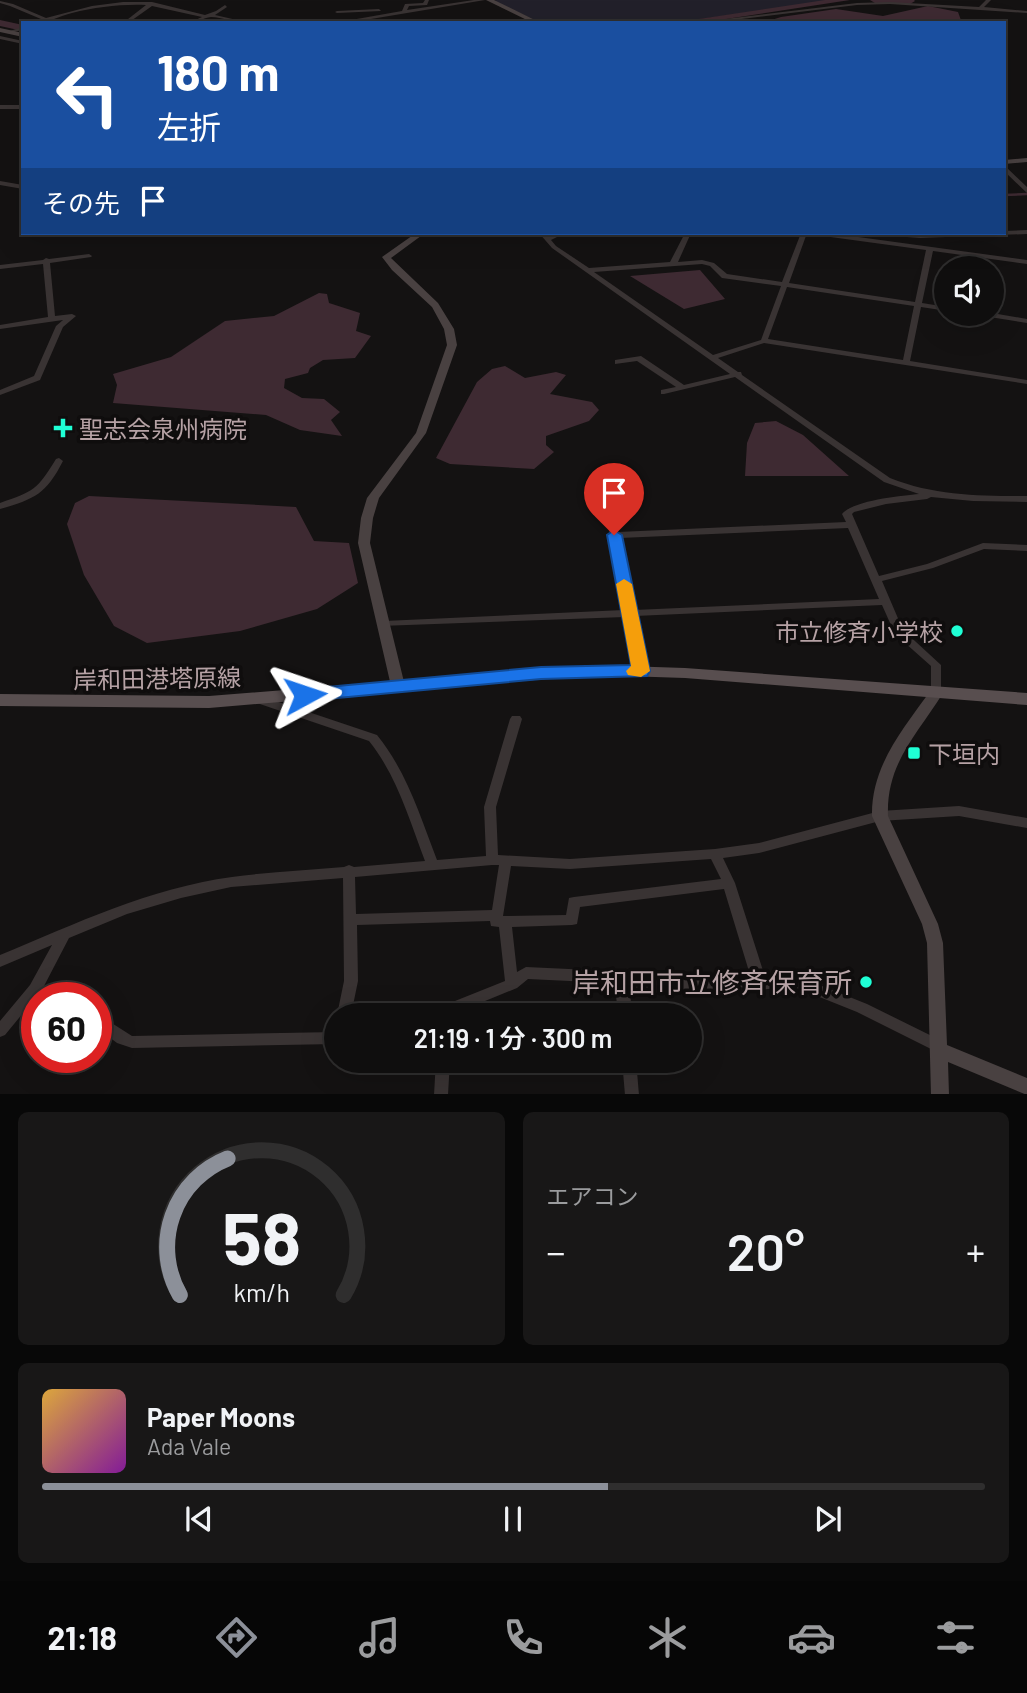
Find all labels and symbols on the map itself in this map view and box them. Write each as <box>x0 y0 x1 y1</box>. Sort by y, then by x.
place label: 聖志会泉州病院 <box>79 414 247 443</box>
marker: 聖志会泉州病院 <box>53 418 73 438</box>
pin <box>584 463 644 535</box>
place label: 市立修斉小学校 <box>775 617 943 646</box>
marker: 市立修斉小学校 <box>949 623 965 639</box>
position arrow <box>268 658 342 732</box>
street label: 岸和田港塔原線 <box>73 662 241 694</box>
place label: 下垣内 <box>928 739 1000 768</box>
marker: 下垣内 <box>906 745 922 761</box>
place label: 岸和田市立修斉保育所 <box>572 965 852 999</box>
marker: 岸和田市立修斉保育所 <box>858 974 874 990</box>
speed limit sign: 60 <box>21 982 112 1073</box>

